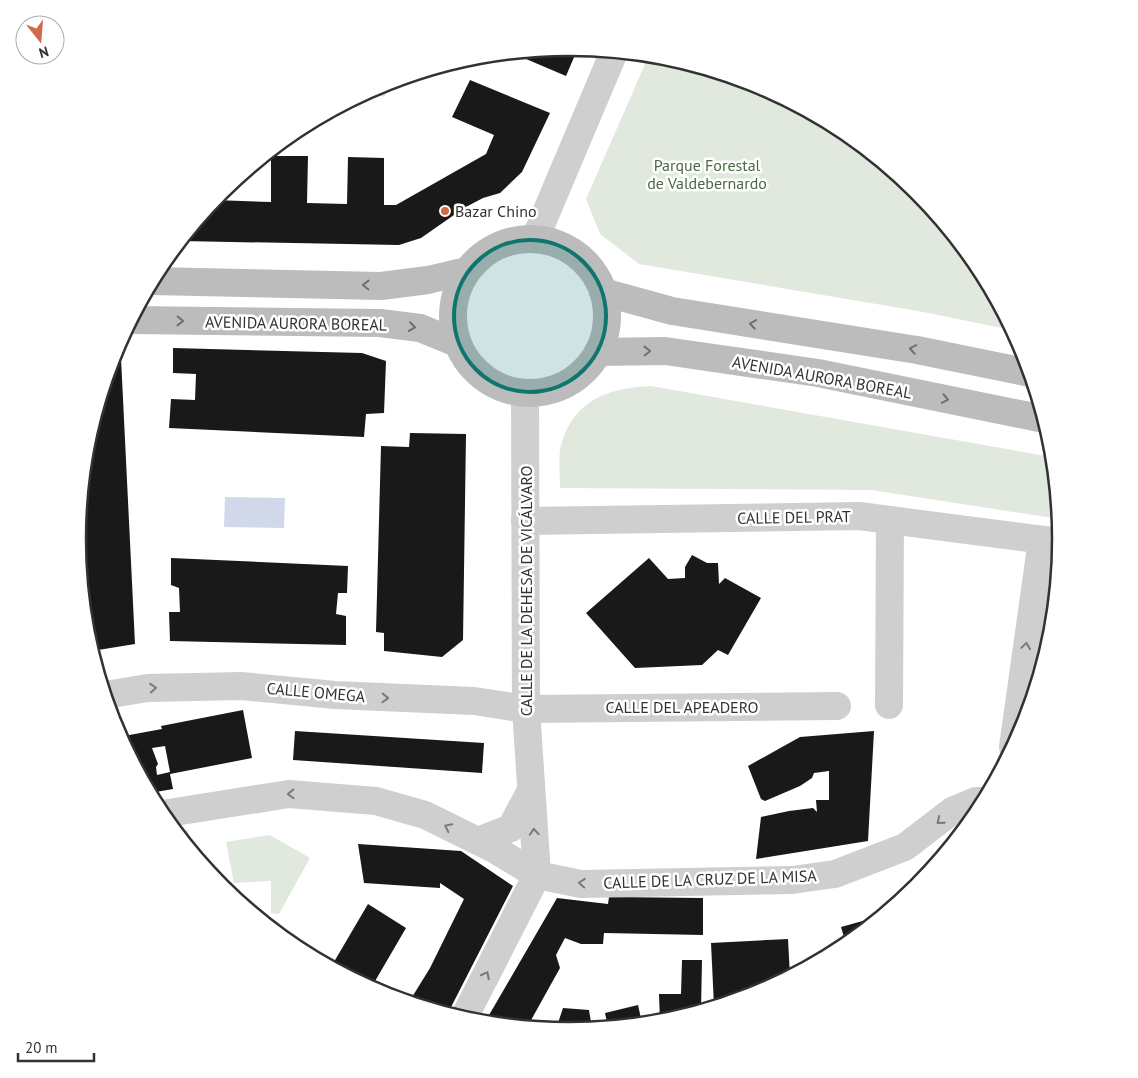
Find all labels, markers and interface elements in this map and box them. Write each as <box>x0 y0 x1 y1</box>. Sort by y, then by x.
north arrow <box>15 15 65 65</box>
text: N <box>37 42 51 62</box>
park label: Parque Forestal de Valdebernardo <box>647 155 767 193</box>
place label: Bazar Chino <box>455 201 537 221</box>
marker: Bazar Chino <box>439 205 451 217</box>
one-way arrow <box>362 280 370 290</box>
street label: AVENIDA AURORA BOREAL <box>205 311 387 335</box>
one-way arrow <box>176 316 184 326</box>
one-way arrow <box>749 319 757 329</box>
one-way arrow <box>408 322 417 332</box>
one-way arrow <box>909 345 918 355</box>
one-way arrow <box>643 346 651 356</box>
street label: AVENIDA AURORA BOREAL <box>731 351 913 403</box>
one-way arrow <box>940 393 949 404</box>
street label: CALLE DE LA DEHESA DE VICÁLVARO <box>516 466 536 716</box>
street label: CALLE DEL PRAT <box>737 506 851 528</box>
one-way arrow <box>1020 642 1031 650</box>
street label: CALLE OMEGA <box>266 678 367 706</box>
one-way arrow <box>150 683 158 694</box>
one-way arrow <box>382 692 390 703</box>
street label: CALLE DEL APEADERO <box>606 697 758 717</box>
one-way arrow <box>287 789 295 800</box>
one-way arrow <box>937 815 946 824</box>
one-way arrow <box>445 823 454 833</box>
one-way arrow <box>529 828 540 836</box>
street label: CALLE DE LA CRUZ DE LA MISA <box>603 865 818 893</box>
one-way arrow <box>578 877 586 888</box>
one-way arrow <box>480 971 490 980</box>
scale bar <box>18 1030 94 1062</box>
text: 20 m <box>25 1038 58 1057</box>

